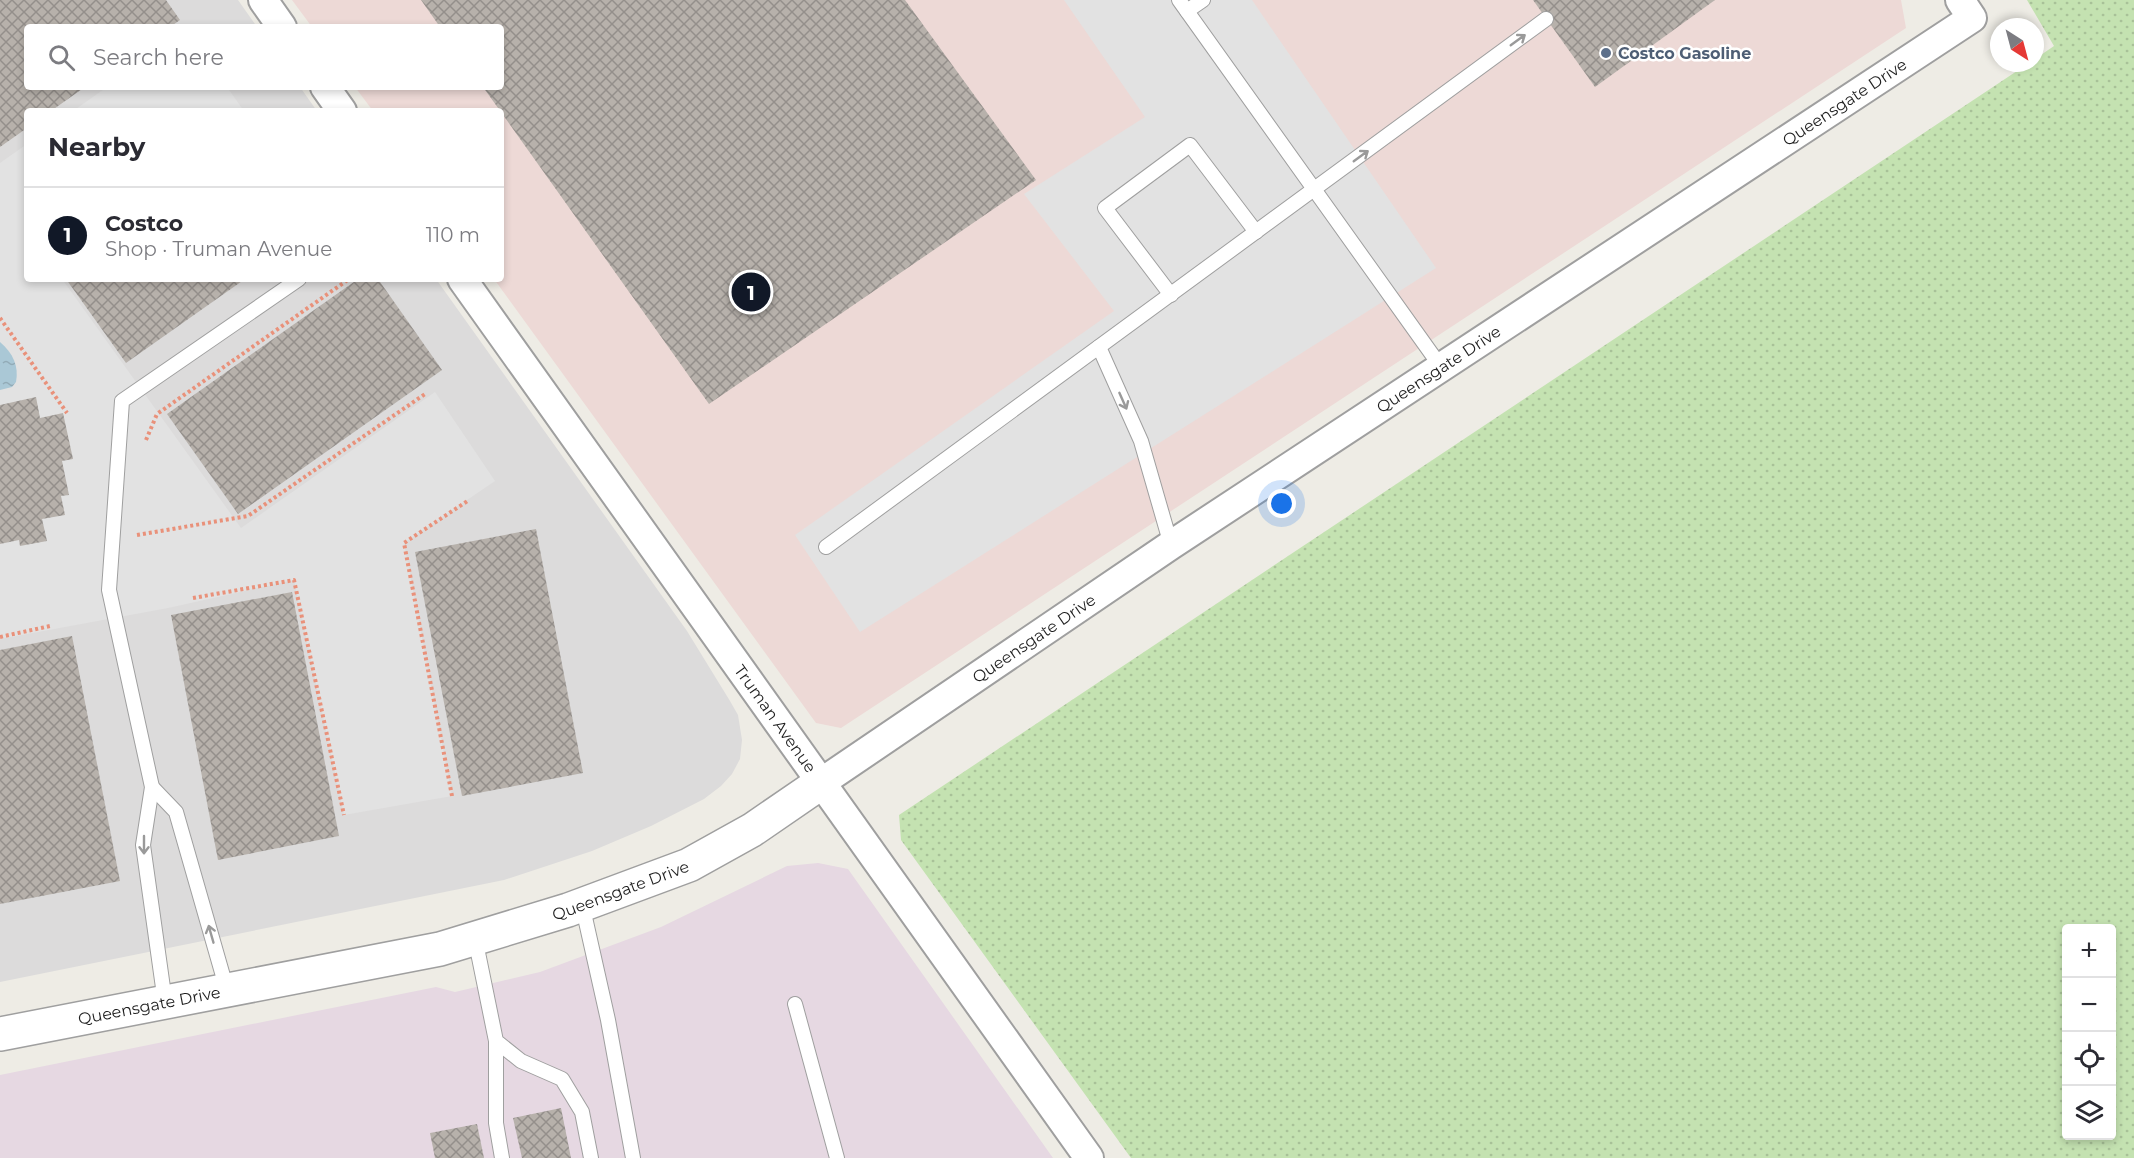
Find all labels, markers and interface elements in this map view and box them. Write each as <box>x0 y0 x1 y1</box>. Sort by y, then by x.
north arrow <box>1990 18 2044 72</box>
search box <box>24 24 504 90</box>
one-way arrow <box>1509 33 1525 46</box>
icon: search <box>45 41 78 74</box>
text: Search here <box>93 44 224 71</box>
place label: Costco Gasoline <box>1618 44 1751 63</box>
marker: Costco Gasoline <box>1599 46 1613 60</box>
street label: Queensgate Drive <box>1779 54 1910 150</box>
text: Nearby <box>48 131 145 163</box>
one-way arrow <box>1352 149 1368 162</box>
text: Costco <box>105 210 183 237</box>
text: 1 <box>64 223 71 247</box>
text: 110 m <box>426 223 480 247</box>
text: Shop · Truman Avenue <box>105 237 332 261</box>
pin: 1 <box>732 270 771 314</box>
street label: Queensgate Drive <box>1373 321 1504 417</box>
one-way arrow <box>1117 391 1129 409</box>
your location <box>1267 489 1296 518</box>
street label: Queensgate Drive <box>969 590 1099 687</box>
street label: Truman Avenue <box>731 661 821 776</box>
one-way arrow <box>138 835 150 854</box>
street label: Queensgate Drive <box>550 856 692 924</box>
map controls <box>2062 924 2116 1140</box>
button: + <box>2062 924 2116 978</box>
one-way arrow <box>205 925 216 944</box>
button: − <box>2062 978 2116 1032</box>
street label: Queensgate Drive <box>76 982 222 1028</box>
button: locate <box>2062 1032 2116 1086</box>
button: layers <box>2062 1086 2116 1140</box>

